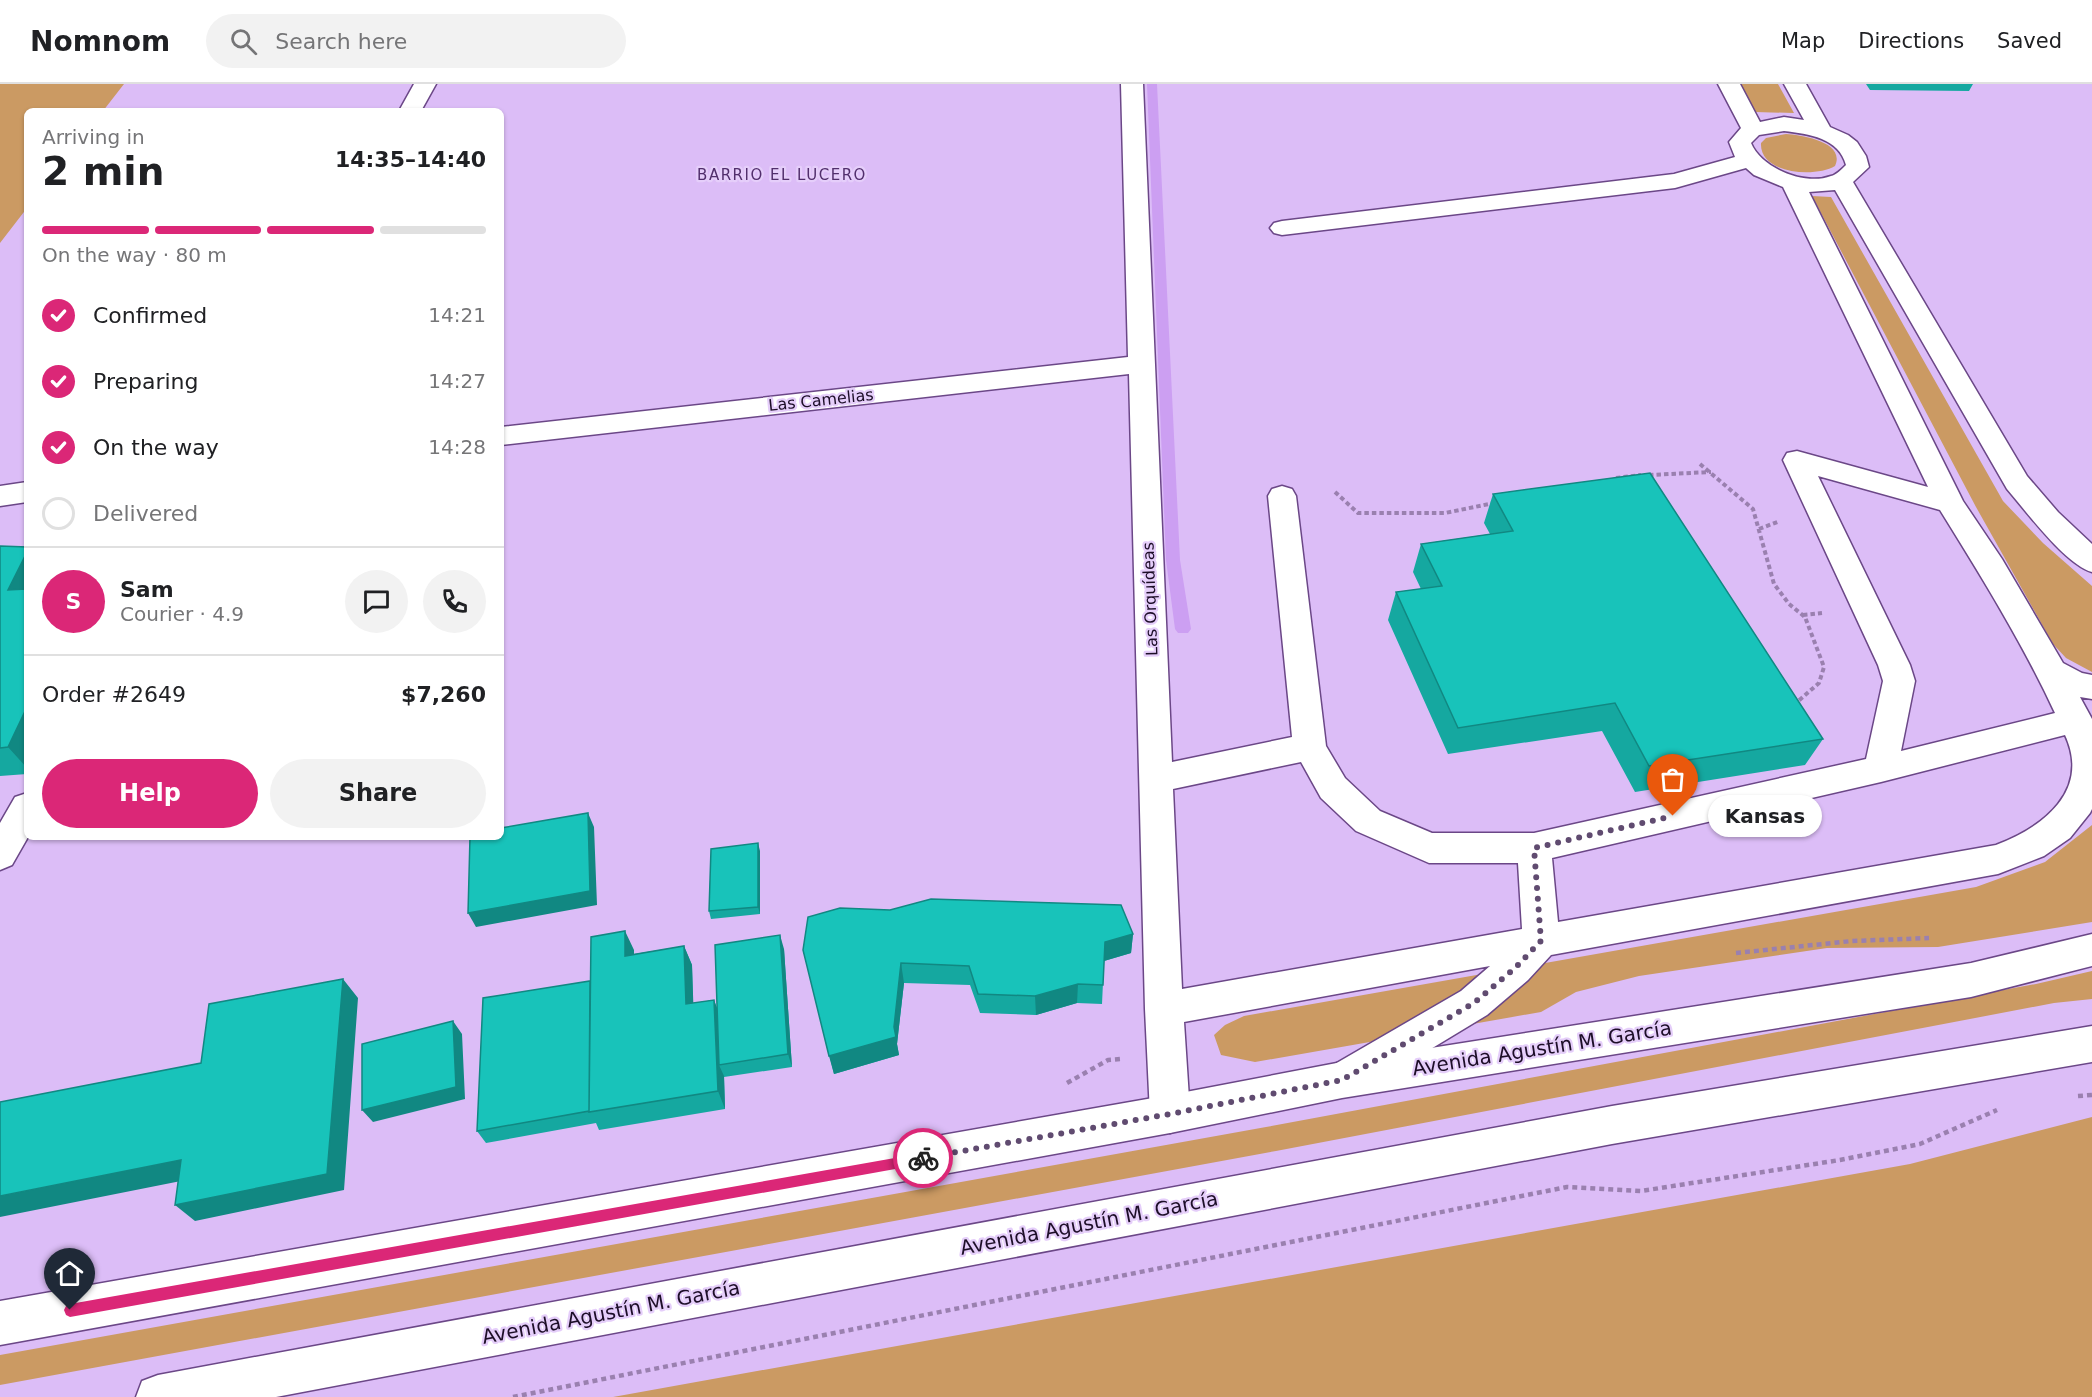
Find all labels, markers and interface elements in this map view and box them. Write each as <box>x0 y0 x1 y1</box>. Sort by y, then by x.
search box <box>206 14 626 68</box>
text: Nomnom <box>30 25 170 58</box>
icon: search <box>227 25 260 58</box>
text: Search here <box>275 29 407 54</box>
text: Map <box>1781 29 1825 53</box>
text: Directions <box>1858 29 1964 53</box>
text: Saved <box>1997 29 2062 53</box>
text: Arriving in <box>42 125 145 149</box>
text: 14:35–14:40 <box>335 147 486 172</box>
text: 2 min <box>42 149 164 194</box>
district label: BARRIO EL LUCERO <box>697 166 867 184</box>
text: On the way · 80 m <box>42 243 227 267</box>
icon: check <box>42 299 75 332</box>
text: Confirmed <box>93 303 207 328</box>
text: 14:21 <box>428 303 486 327</box>
icon: check <box>42 365 75 398</box>
text: Preparing <box>93 369 199 394</box>
text: 14:27 <box>428 369 486 393</box>
street label: Las Camelias <box>768 385 874 415</box>
icon: check <box>42 431 75 464</box>
text: On the way <box>93 435 219 460</box>
text: 14:28 <box>428 435 486 459</box>
text: Delivered <box>93 501 198 526</box>
street label: Las Orquídeas <box>1139 542 1161 656</box>
button: chat <box>345 570 408 633</box>
button: phone <box>423 570 486 633</box>
text: Sam <box>120 577 174 602</box>
text: S <box>66 589 81 614</box>
text: Courier · 4.9 <box>120 602 244 626</box>
text: Order #2649 <box>42 682 186 707</box>
text: $7,260 <box>401 682 486 707</box>
pin <box>1647 754 1698 816</box>
button: Help <box>42 759 258 828</box>
button: Share <box>270 759 486 828</box>
icon: bag <box>1656 763 1689 796</box>
callout: Kansas <box>1709 795 1823 837</box>
text: Kansas <box>1725 804 1805 828</box>
street label: Avenida Agustín M. García <box>1411 1016 1673 1080</box>
courier <box>893 1128 953 1188</box>
icon: bike <box>907 1142 940 1175</box>
street label: Avenida Agustín M. García <box>958 1186 1220 1260</box>
pin <box>44 1248 95 1310</box>
icon: home <box>53 1257 86 1290</box>
street label: Avenida Agustín M. García <box>480 1275 742 1349</box>

